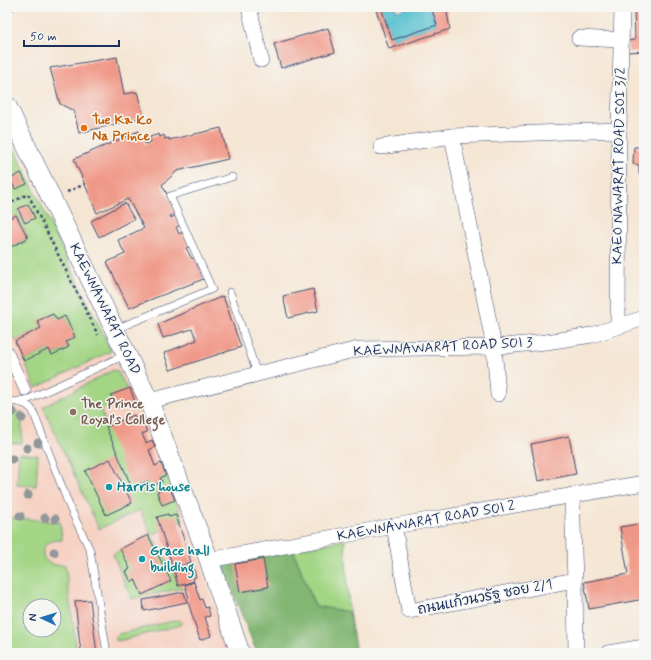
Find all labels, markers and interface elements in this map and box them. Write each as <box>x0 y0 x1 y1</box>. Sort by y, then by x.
scale bar <box>24 22 119 48</box>
text: 50 m <box>30 29 57 45</box>
street label: KAEO NAWARAT ROAD SOI 3/2 <box>608 67 630 265</box>
place label: Tue Ka Ko Na Prince <box>92 111 152 145</box>
marker: Tue Ka Ko Na Prince <box>79 123 89 133</box>
street label: KAEWNAWARAT ROAD <box>65 240 145 378</box>
street label: KAEWNAWARAT ROAD SOI 3 <box>353 333 533 361</box>
place label: The Prince Royal's College <box>81 395 166 432</box>
marker: The Prince Royal's College <box>68 407 78 417</box>
place label: Harris house <box>117 478 190 496</box>
marker: Harris house <box>104 482 114 492</box>
street label: KAEWNAWARAT ROAD SOI 2 <box>336 496 516 545</box>
place label: Grace hall building <box>150 542 210 579</box>
marker: Grace hall building <box>137 554 147 564</box>
street label: ถนนแก้วนวรัฐ ซอย 2/1 <box>416 575 554 619</box>
north arrow <box>22 598 62 638</box>
text: N <box>26 613 40 622</box>

